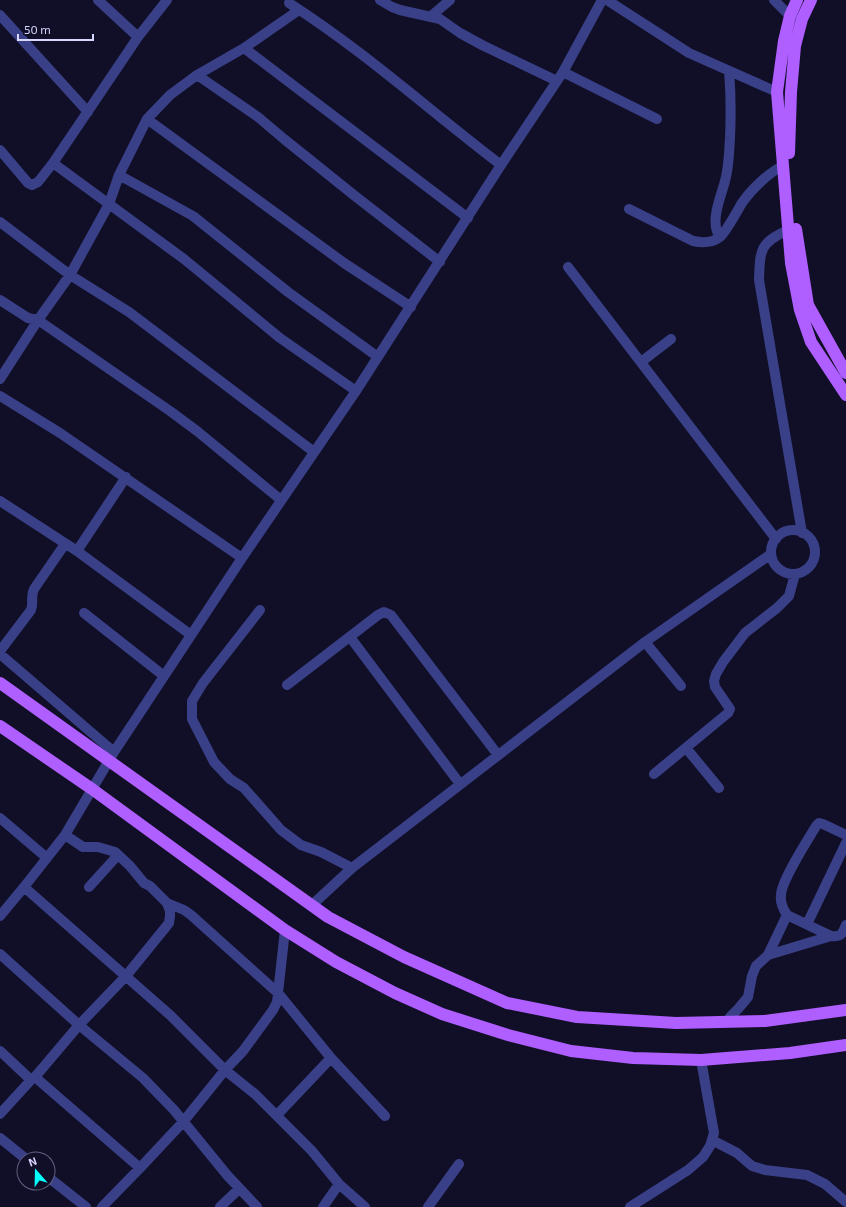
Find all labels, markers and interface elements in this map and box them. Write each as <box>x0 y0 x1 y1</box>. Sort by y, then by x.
scale bar <box>18 16 93 42</box>
text: 50 m <box>24 22 51 36</box>
north arrow <box>16 1151 56 1191</box>
text: N <box>26 1154 38 1169</box>

